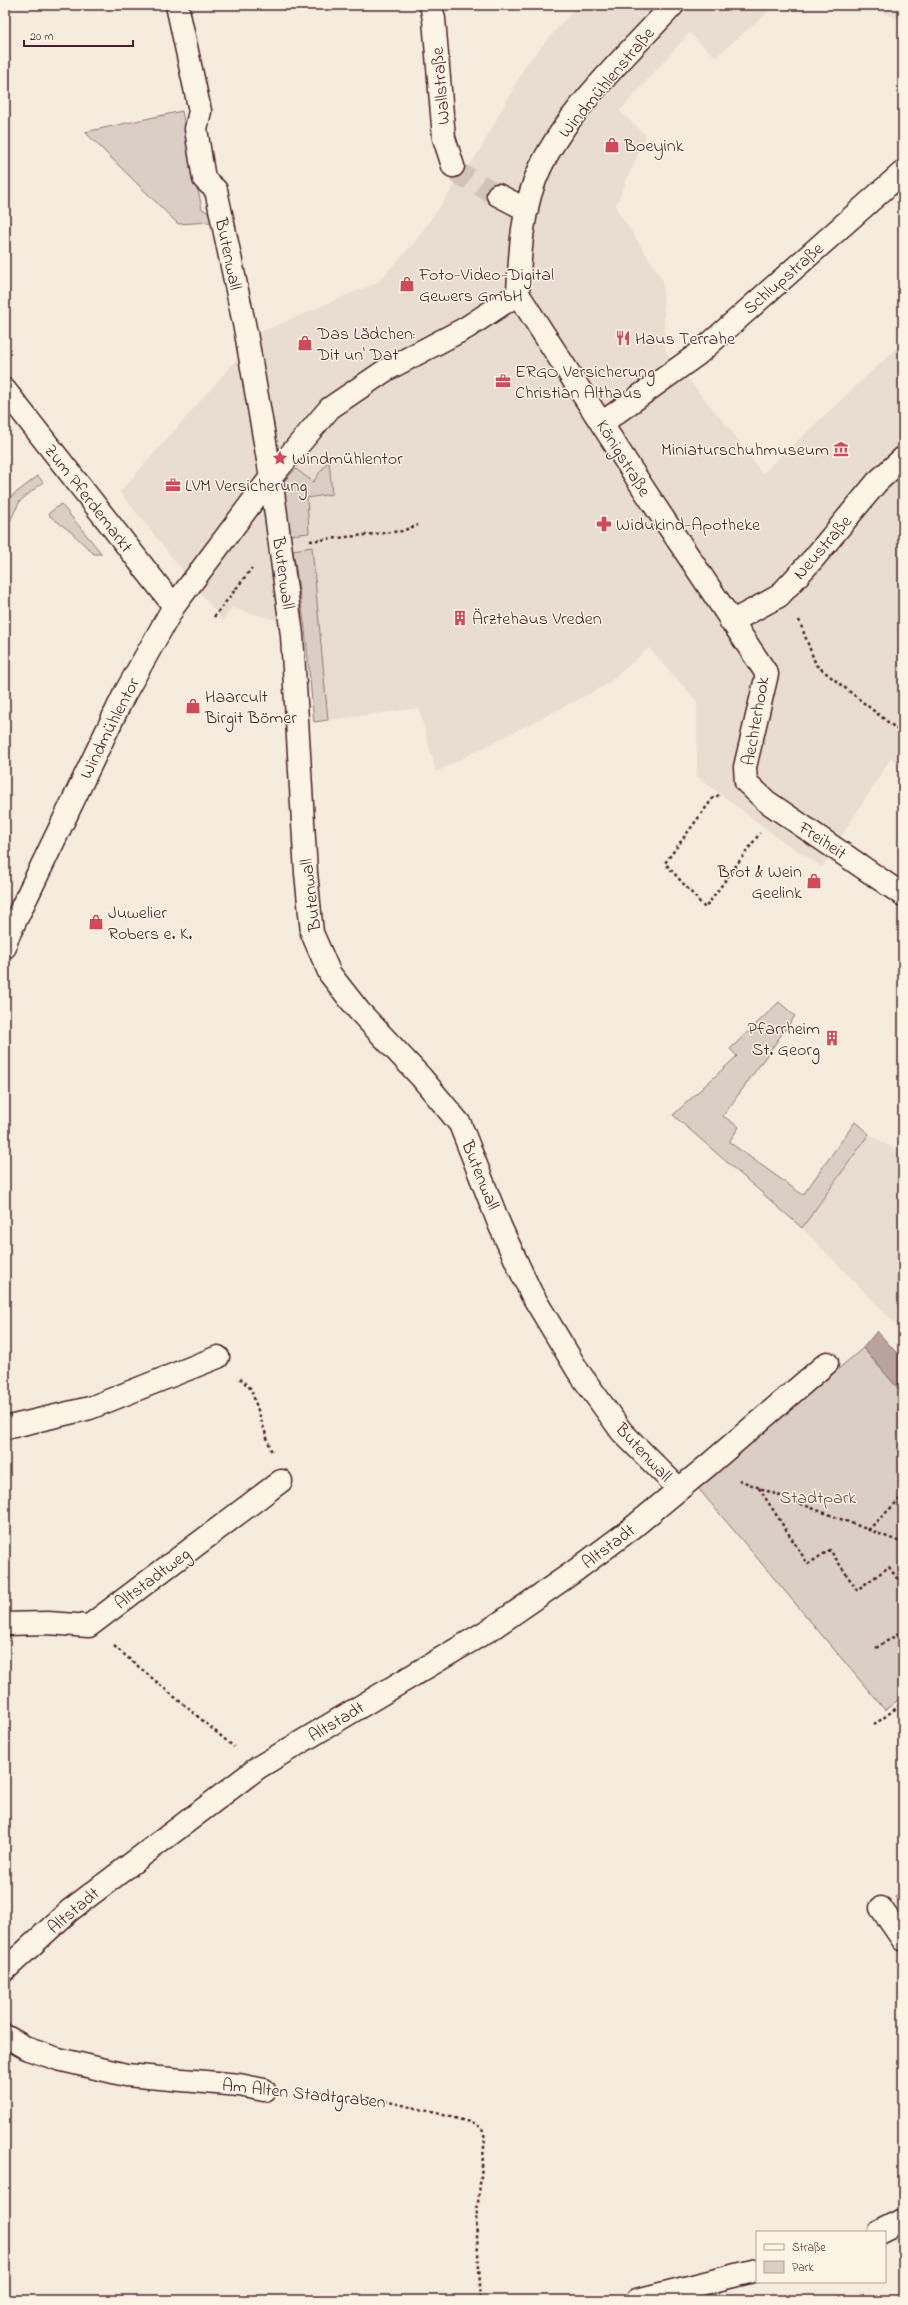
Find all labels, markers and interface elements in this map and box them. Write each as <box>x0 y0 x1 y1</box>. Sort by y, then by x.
street label: Windmühlenstraße <box>553 21 662 144</box>
scale bar <box>24 22 133 48</box>
text: 20 m <box>30 28 53 46</box>
street label: Wallstraße <box>426 45 458 126</box>
place label: Boeyink <box>623 134 684 160</box>
shop icon: Boeyink <box>603 136 621 154</box>
street label: Butenwall <box>207 215 247 293</box>
street label: Schlupstraße <box>738 237 831 322</box>
place label: Foto-Video-Digital Gewers GmbH <box>418 263 554 310</box>
shop icon: Foto-Video-Digital Gewers GmbH <box>398 275 416 293</box>
place label: Das Lädchen: Dit un' Dat <box>316 322 415 369</box>
place label: Haus Terrahe <box>635 327 736 353</box>
restaurant icon: Haus Terrahe <box>614 329 632 347</box>
shop icon: Das Lädchen: Dit un' Dat <box>296 334 314 352</box>
place label: ERGO Versicherung Christian Althaus <box>515 360 655 407</box>
office icon: ERGO Versicherung Christian Althaus <box>494 372 512 390</box>
street label: Königstraße <box>588 416 657 504</box>
place label: Miniaturschuhmuseum <box>661 438 829 464</box>
street label: Zum Pferdemarkt <box>37 439 138 559</box>
museum icon: Miniaturschuhmuseum <box>832 440 850 458</box>
place label: Windmühlentor <box>292 447 403 473</box>
place icon: Windmühlentor <box>271 449 289 467</box>
place label: LVM Versicherung <box>185 474 307 501</box>
office icon: LVM Versicherung <box>164 476 182 494</box>
street label: Neustraße <box>788 509 860 586</box>
place label: Widukind-Apotheke <box>616 513 761 539</box>
pharmacy icon: Widukind-Apotheke <box>595 515 613 533</box>
street label: Butenwall <box>264 534 300 611</box>
place label: Ärztehaus Vreden <box>472 607 602 633</box>
building icon: Ärztehaus Vreden <box>451 609 469 627</box>
street label: Windmühlentor <box>74 673 148 784</box>
street label: Aechterhook <box>736 675 778 768</box>
place label: Haarcult Birgit Bömer <box>204 685 297 733</box>
shop icon: Haarcult Birgit Bömer <box>184 697 202 715</box>
street label: Freiheit <box>792 815 851 867</box>
street label: Butenwall <box>295 857 329 934</box>
place label: Brot & Wein Geelink <box>717 860 802 907</box>
shop icon: Brot & Wein Geelink <box>805 872 823 890</box>
place label: Juwelier Robers e. K. <box>108 901 193 948</box>
shop icon: Juwelier Robers e. K. <box>87 913 105 931</box>
place label: Pfarrheim St. Georg <box>748 1017 820 1065</box>
building icon: Pfarrheim St. Georg <box>823 1029 841 1047</box>
street label: Butenwall <box>453 1136 505 1214</box>
street label: Butenwall <box>607 1417 677 1489</box>
park label: Stadtpark <box>780 1486 856 1512</box>
street label: Altstadt <box>577 1519 641 1576</box>
street label: Altstadtweg <box>110 1542 197 1618</box>
street label: Altstadt <box>304 1696 370 1750</box>
street label: Altstadt <box>42 1882 106 1941</box>
street label: Am Alten Stadtgraben <box>221 2073 387 2118</box>
legend <box>756 2231 886 2283</box>
text: Straße <box>792 2239 826 2257</box>
text: Park <box>792 2259 814 2277</box>

